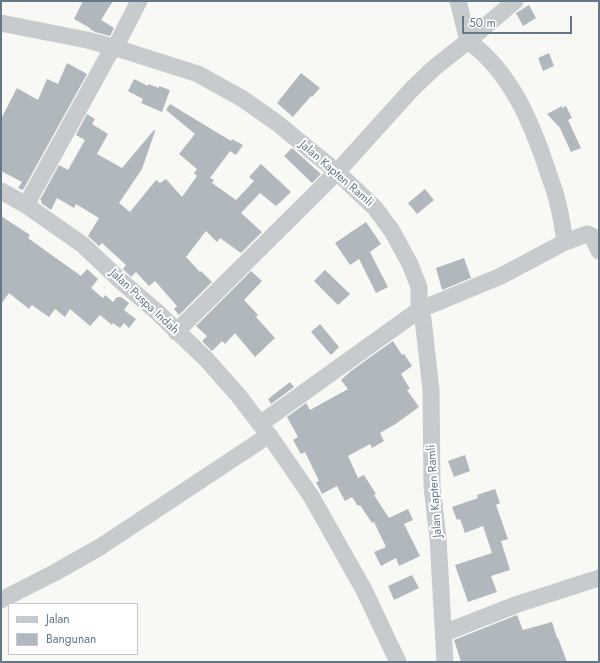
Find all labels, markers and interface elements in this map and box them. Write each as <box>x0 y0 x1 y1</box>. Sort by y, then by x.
scale bar <box>464 8 574 34</box>
text: 50 m <box>469 14 496 32</box>
street label: Jalan Kapten Ramli <box>296 138 376 210</box>
street label: Jalan Puspa Indah <box>107 266 181 338</box>
street label: Jalan Kapten Ramli <box>425 444 445 538</box>
legend <box>8 603 138 655</box>
text: Jalan <box>46 610 69 628</box>
text: Bangunan <box>46 630 96 648</box>

